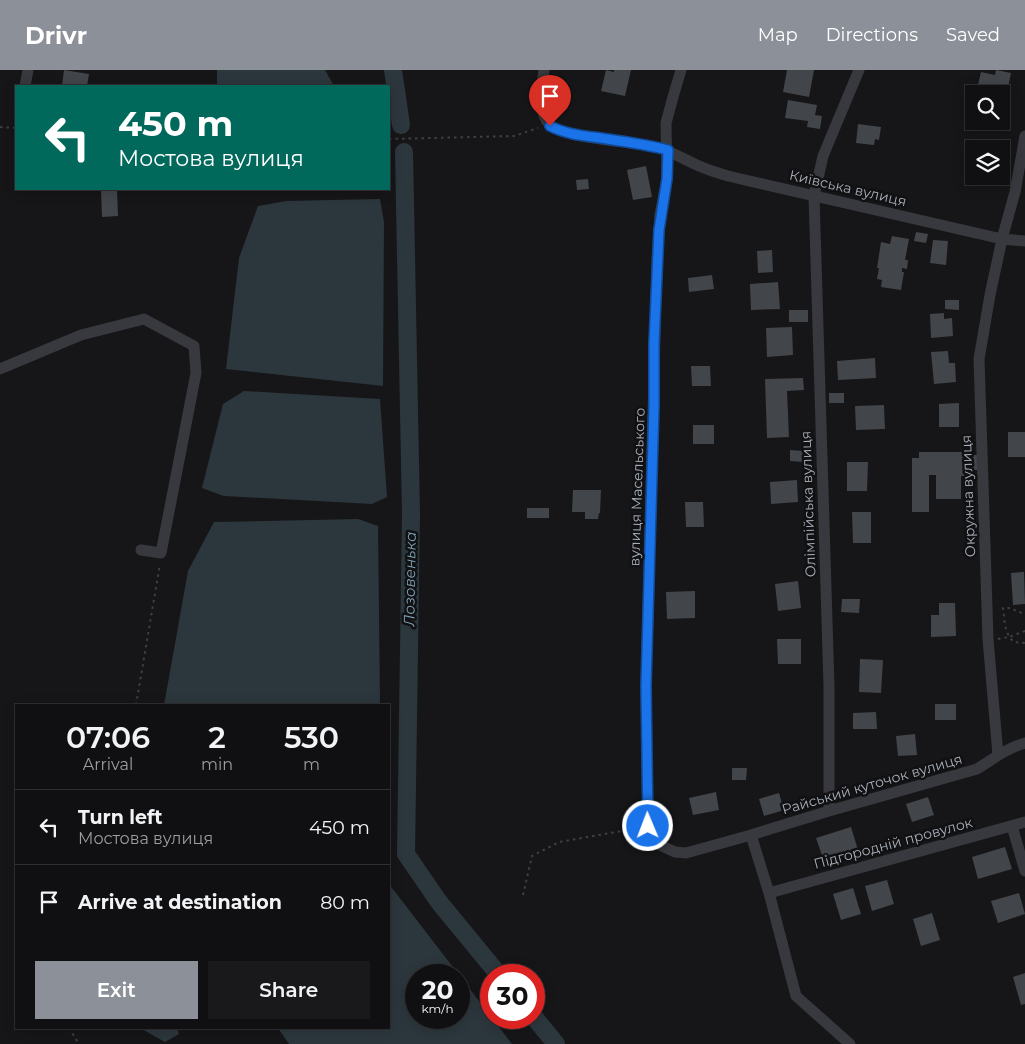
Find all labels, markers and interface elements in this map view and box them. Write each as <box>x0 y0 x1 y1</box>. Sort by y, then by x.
text: Drivr <box>25 21 87 50</box>
text: Map <box>758 24 798 46</box>
text: Directions <box>826 24 918 46</box>
text: Saved <box>946 24 1000 46</box>
pin <box>529 75 571 126</box>
icon: arrive <box>536 82 564 110</box>
map controls <box>965 85 1010 185</box>
button: search <box>965 85 1010 130</box>
text: 450 m <box>118 102 233 145</box>
icon: left <box>35 105 100 170</box>
button: layers <box>965 140 1010 185</box>
text: Мостова вулиця <box>118 145 304 172</box>
street label: Київська вулиця <box>788 166 908 210</box>
street label: вулиця Масельського <box>625 407 649 567</box>
street label: Олімпійська вулиця <box>796 431 820 577</box>
street label: Окружна вулиця <box>957 435 979 557</box>
water label: Лозовенька <box>399 531 420 628</box>
text: 07:06 <box>66 719 150 756</box>
text: 2 <box>208 719 226 756</box>
text: 530 <box>284 719 339 756</box>
street label: Райський куточок вулиця <box>780 750 964 818</box>
text: Arrival <box>83 755 133 774</box>
text: min <box>201 755 233 774</box>
text: m <box>303 755 320 774</box>
position arrow <box>621 799 673 851</box>
text: Turn left <box>78 806 163 829</box>
icon: left <box>35 813 63 841</box>
street label: Підгородній провулок <box>812 813 974 873</box>
text: 450 m <box>309 816 370 839</box>
text: Мостова вулиця <box>78 829 213 848</box>
icon: arrive <box>35 888 63 916</box>
text: Arrive at destination <box>78 891 282 914</box>
text: 80 m <box>320 891 370 914</box>
button: Exit <box>35 961 198 1019</box>
button: Share <box>208 961 370 1019</box>
speed limit sign: 30 <box>480 964 545 1029</box>
text: 20 <box>422 975 453 1005</box>
text: km/h <box>421 1001 454 1016</box>

